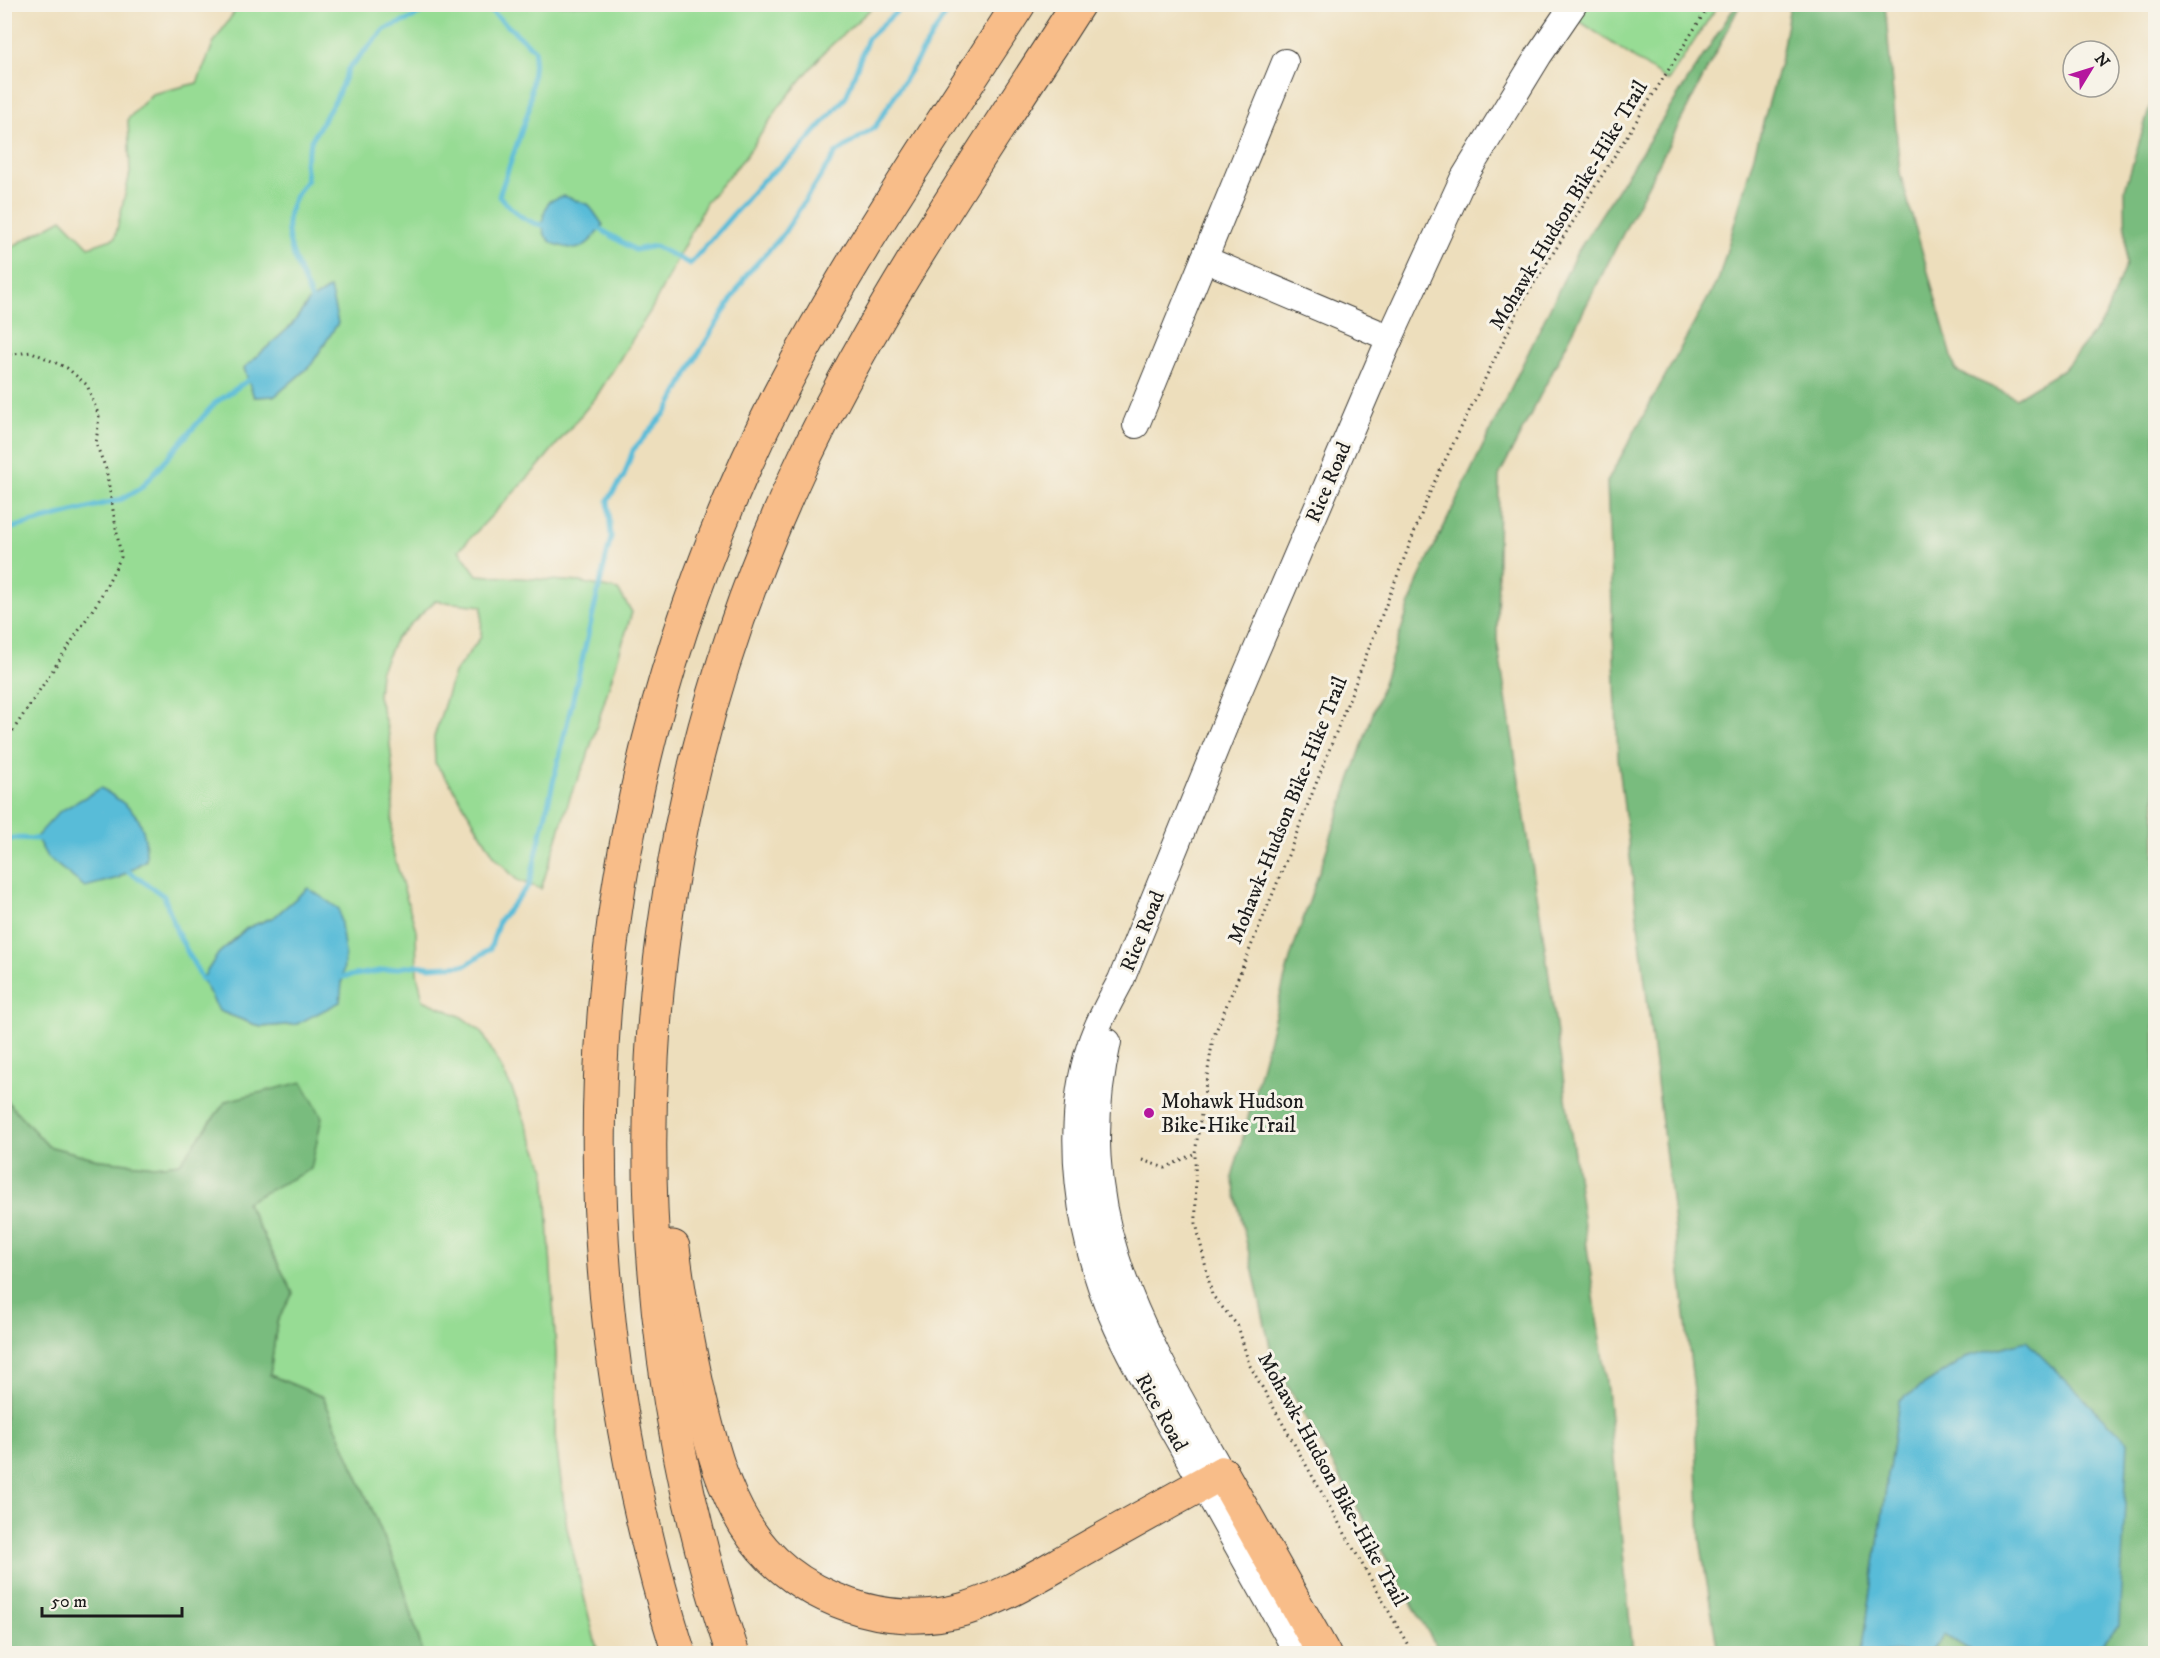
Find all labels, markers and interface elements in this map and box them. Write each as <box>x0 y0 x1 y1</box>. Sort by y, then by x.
north arrow <box>2061 39 2121 99</box>
text: N <box>2090 49 2114 72</box>
street label: Mohawk-Hudson Bike-Hike Trail <box>1484 76 1654 335</box>
street label: Rice Road <box>1300 438 1358 527</box>
street label: Mohawk-Hudson Bike-Hike Trail <box>1222 672 1354 948</box>
street label: Rice Road <box>1115 887 1171 976</box>
place label: Mohawk Hudson Bike-Hike Trail <box>1161 1089 1304 1139</box>
marker: Mohawk Hudson Bike-Hike Trail <box>1142 1106 1156 1120</box>
street label: Mohawk-Hudson Bike-Hike Trail <box>1251 1348 1413 1612</box>
street label: Rice Road <box>1129 1369 1193 1456</box>
scale bar <box>42 1580 182 1618</box>
text: 50 m <box>51 1591 87 1613</box>

